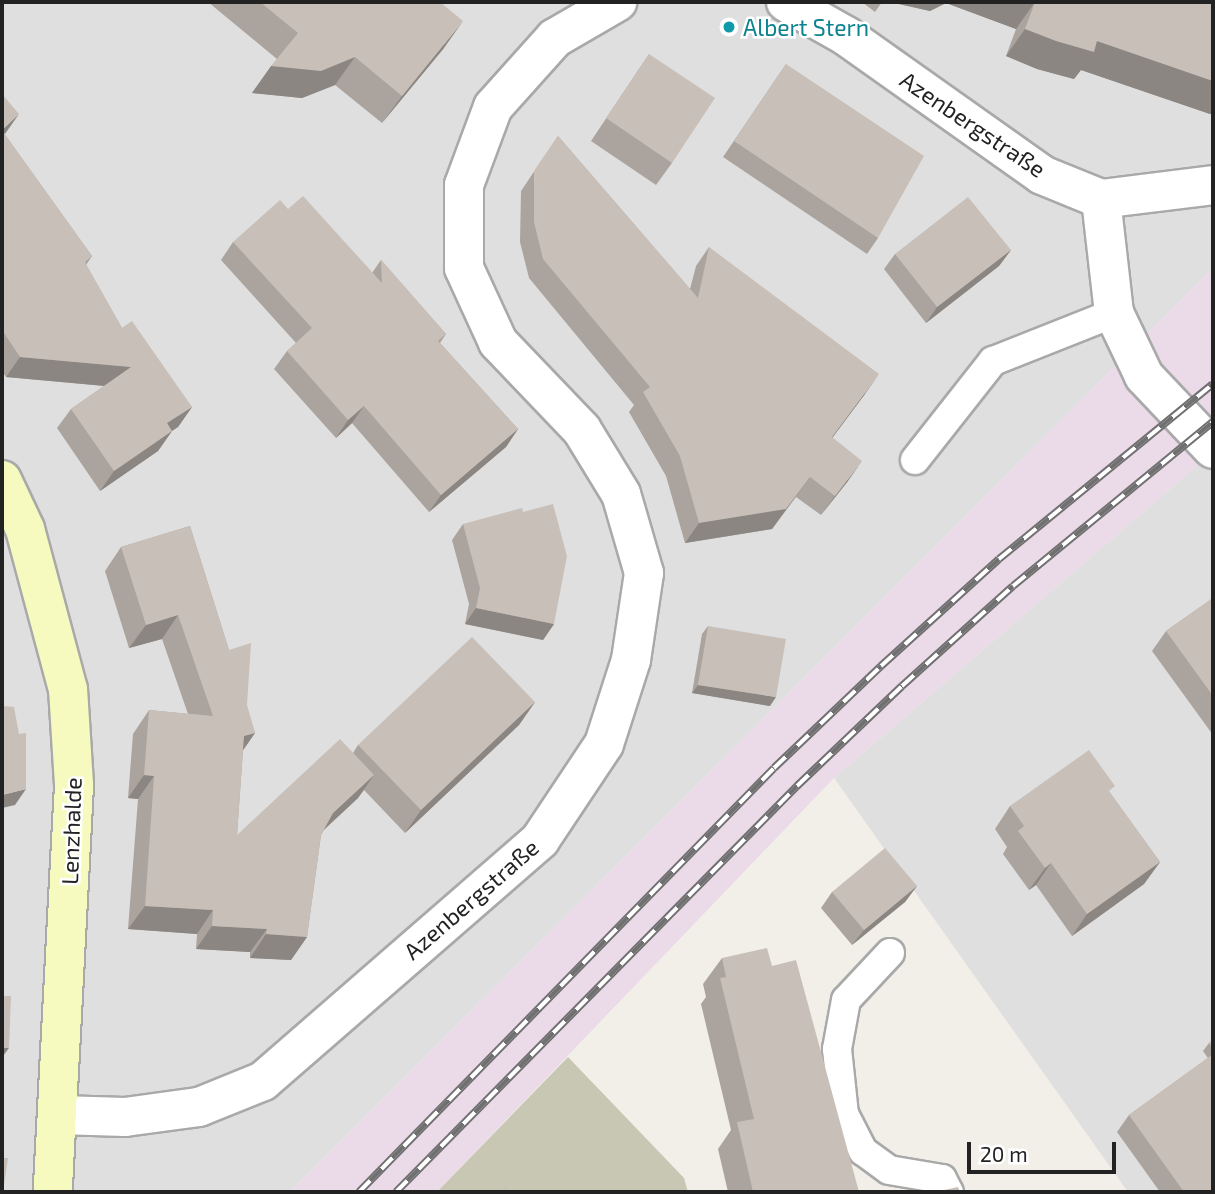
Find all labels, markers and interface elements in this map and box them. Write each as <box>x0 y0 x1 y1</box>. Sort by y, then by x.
place label: Albert Stern <box>743 13 869 41</box>
marker: Albert Stern <box>721 19 737 35</box>
street label: Azenbergstraße <box>895 65 1051 183</box>
street label: Lenzhalde <box>55 777 87 885</box>
street label: Azenbergstraße <box>398 833 544 965</box>
scale bar <box>970 1128 1119 1172</box>
text: 20 m <box>980 1141 1028 1166</box>

